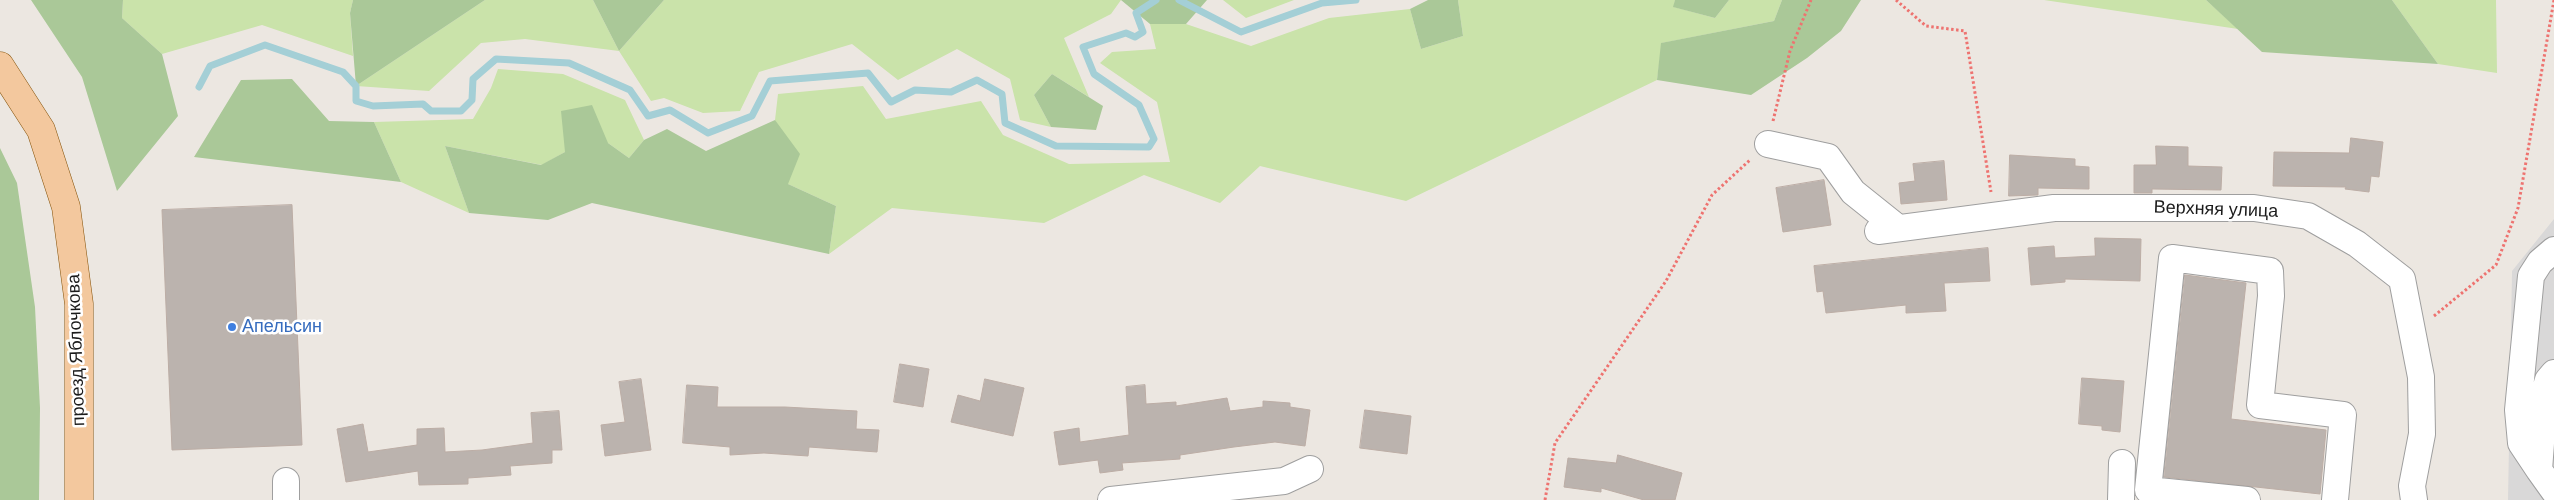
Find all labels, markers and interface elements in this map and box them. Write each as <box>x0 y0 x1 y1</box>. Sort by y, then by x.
street label: Верхняя улица <box>2153 197 2279 223</box>
street label: проезд Яблочкова <box>64 274 90 426</box>
place label: Апельсин <box>242 316 322 338</box>
marker: Апельсин <box>226 321 238 333</box>

